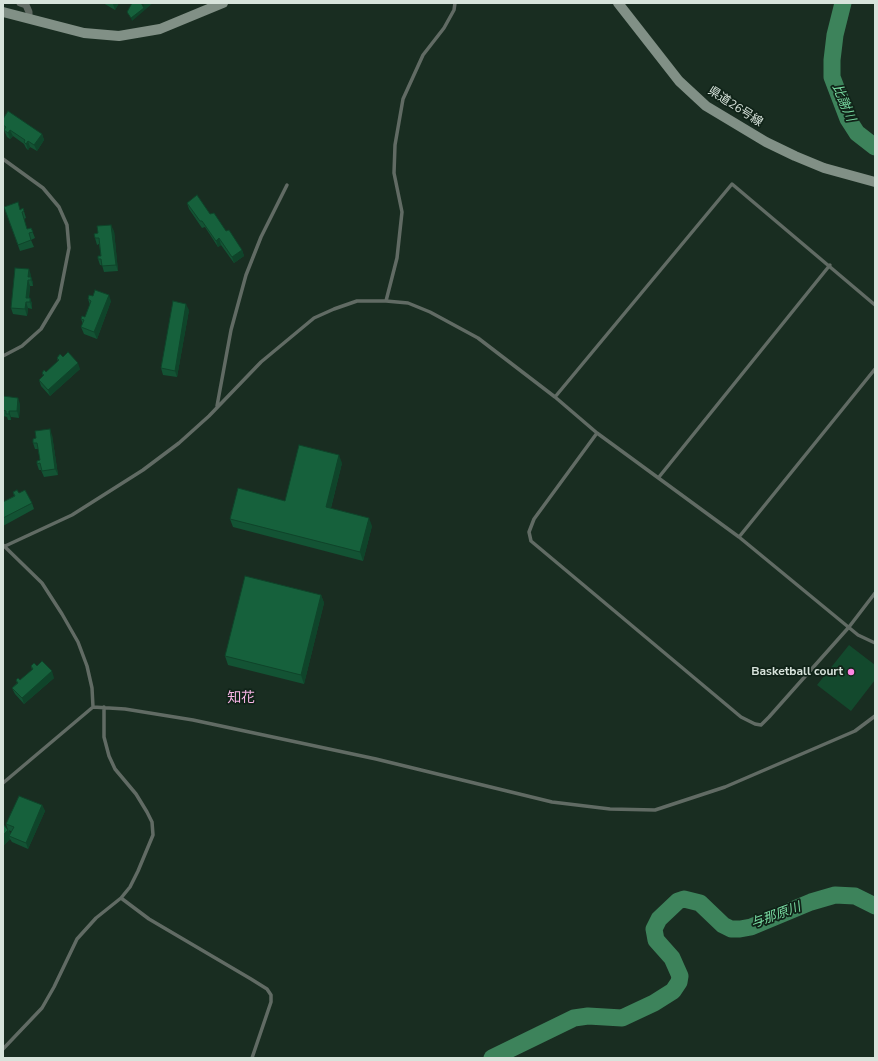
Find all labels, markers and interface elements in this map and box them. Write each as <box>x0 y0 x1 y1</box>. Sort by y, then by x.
water label: 比謝川 <box>828 82 858 124</box>
street label: 県道26号線 <box>705 84 765 130</box>
place label: Basketball court <box>751 665 843 679</box>
marker: Basketball court <box>846 667 856 677</box>
district label: 知花 <box>227 691 255 707</box>
water label: 与那原川 <box>749 900 803 932</box>

